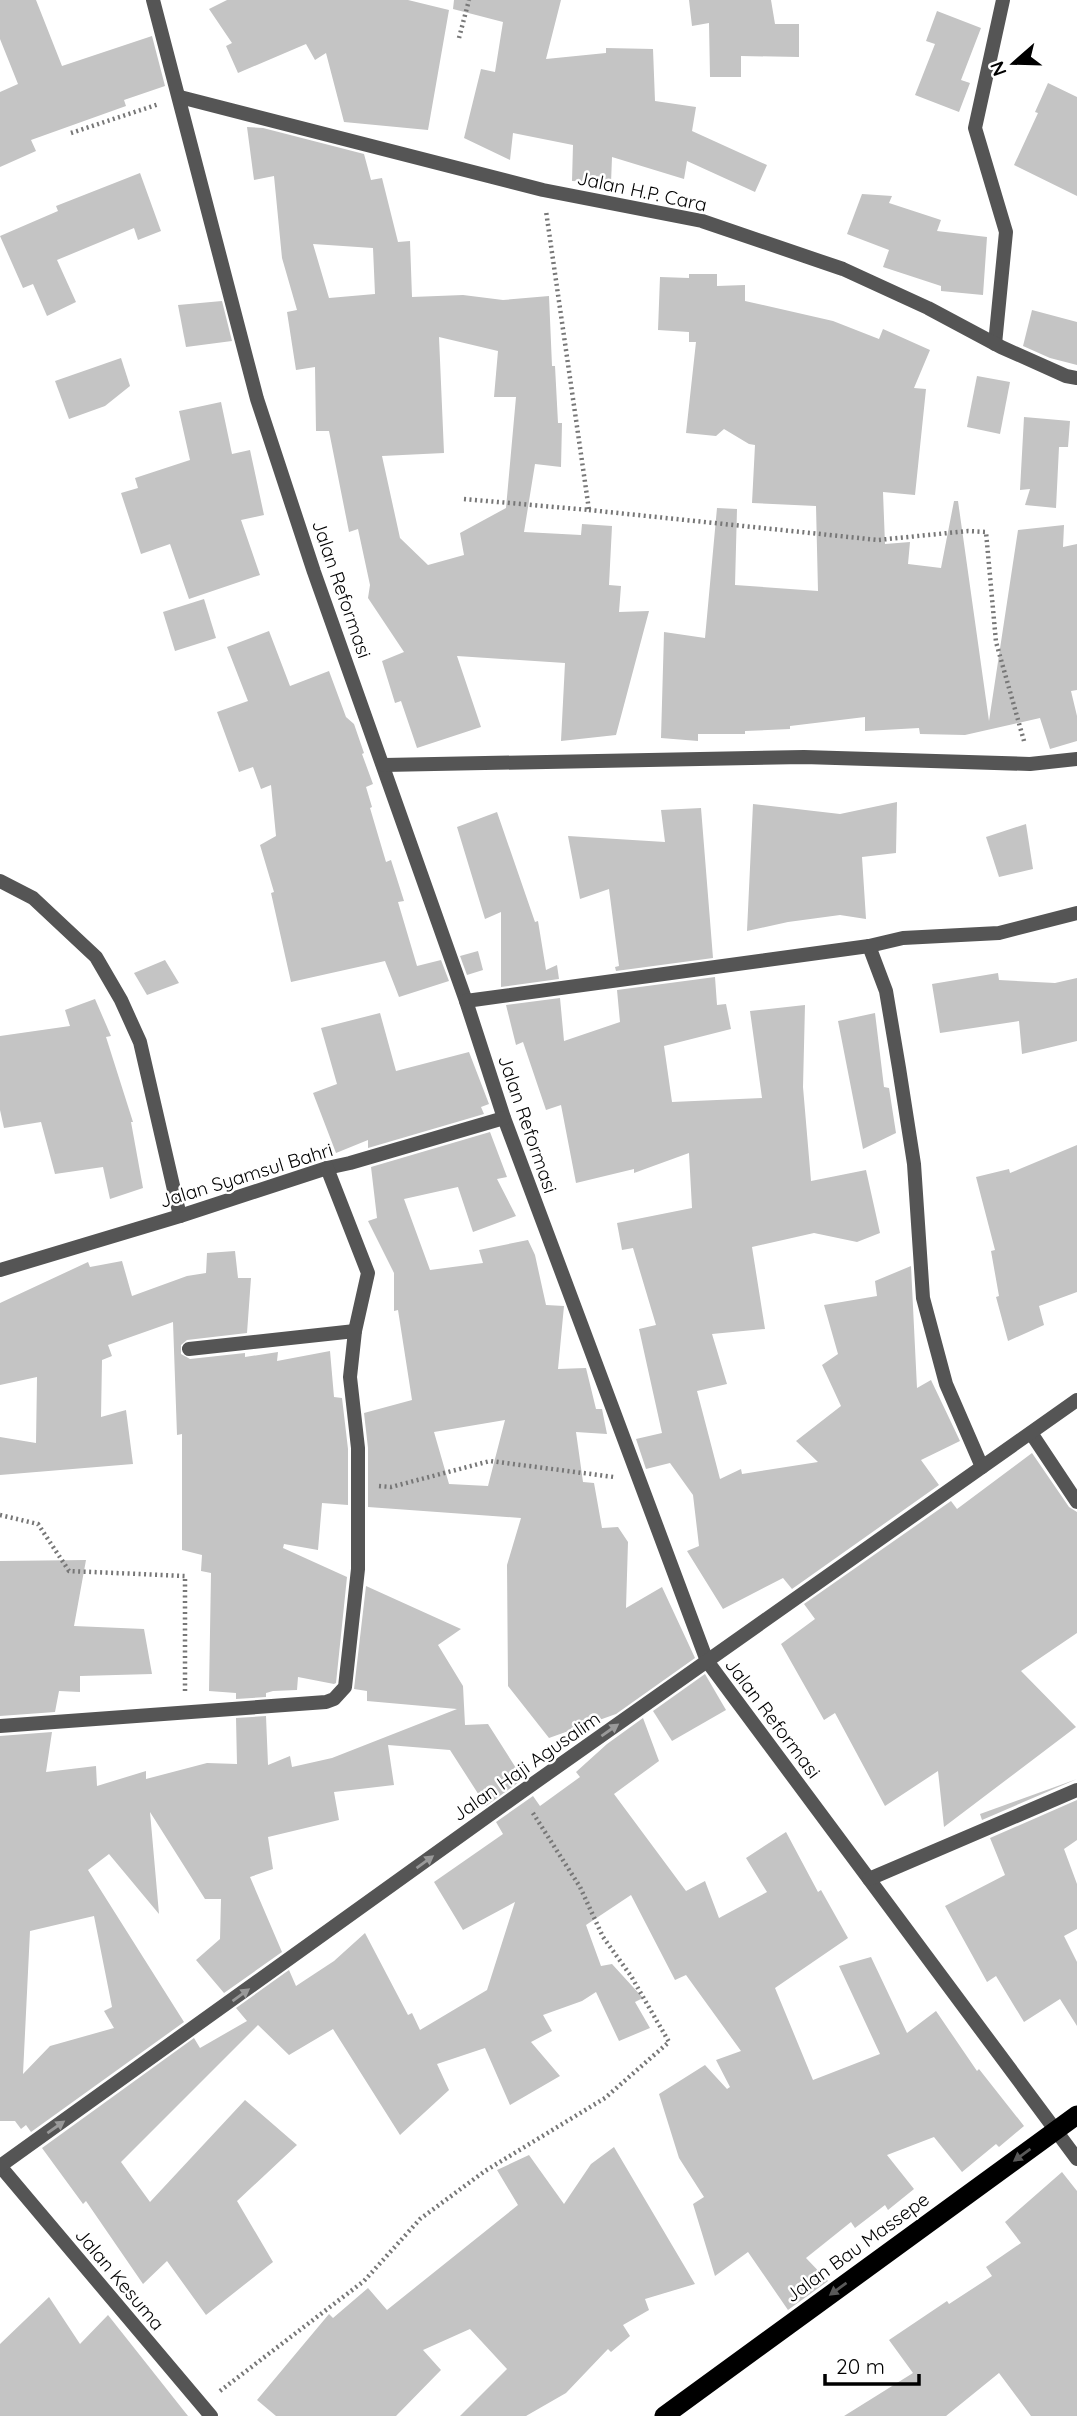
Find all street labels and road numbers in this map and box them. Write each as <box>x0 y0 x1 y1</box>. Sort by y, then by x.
street label: Jalan H.P. Cara <box>575 166 709 216</box>
street label: Jalan Reformasi <box>307 517 377 661</box>
street label: Jalan Reformasi <box>493 1052 563 1196</box>
street label: Jalan Syamsul Bahri <box>156 1137 336 1213</box>
street label: Jalan Reformasi <box>720 1653 826 1783</box>
street label: Jalan Haji Agusalim <box>447 1706 605 1826</box>
street label: Jalan Bau Massepe <box>780 2187 934 2307</box>
street label: Jalan Kesuma <box>70 2223 170 2335</box>

